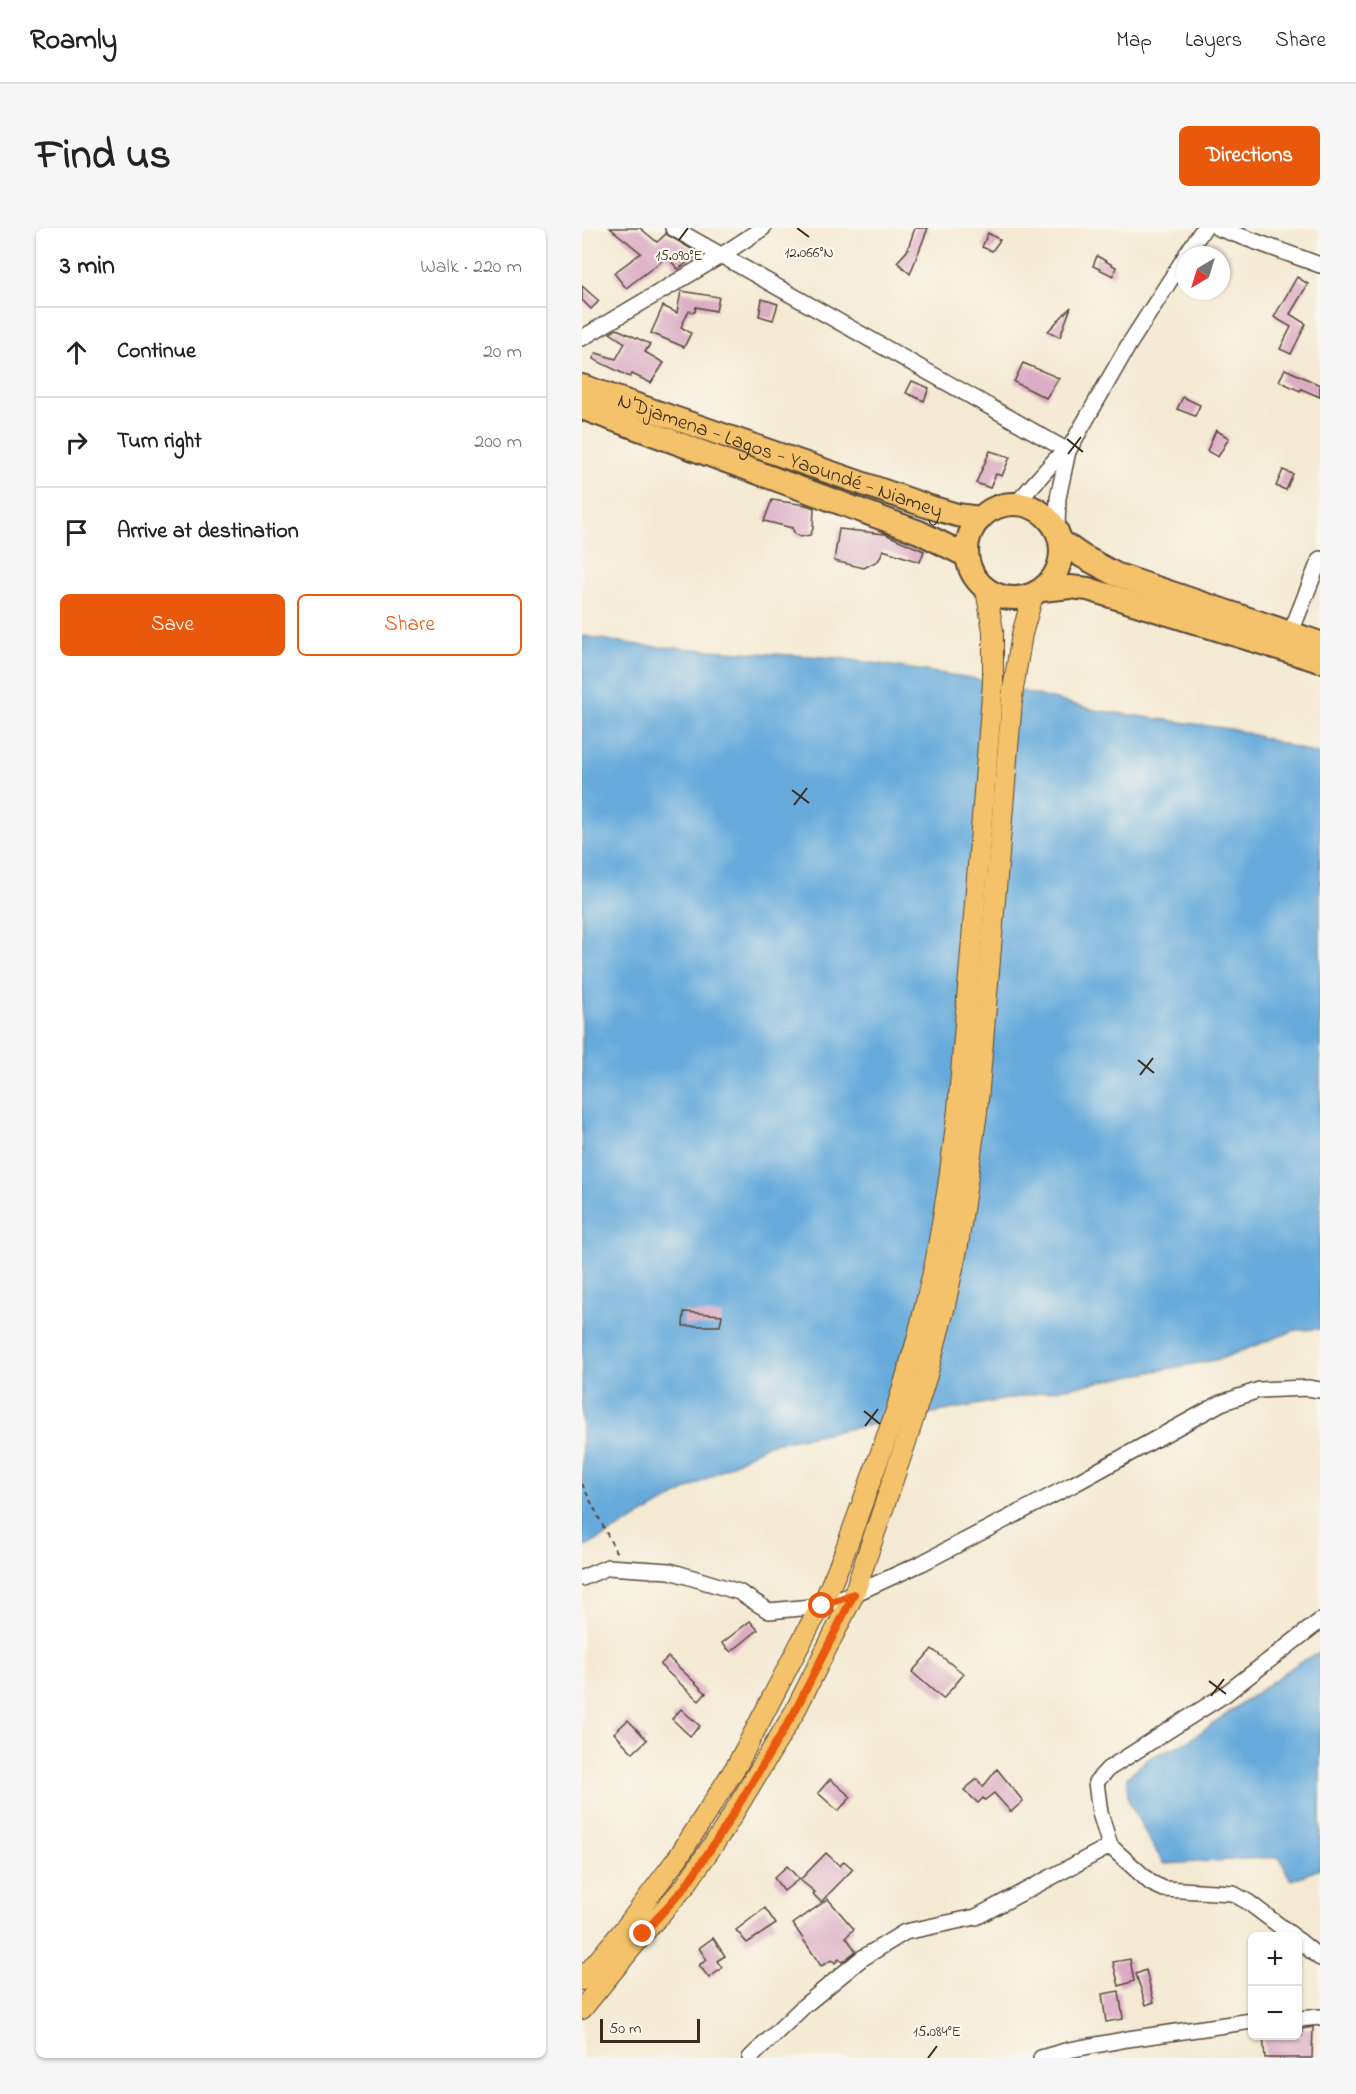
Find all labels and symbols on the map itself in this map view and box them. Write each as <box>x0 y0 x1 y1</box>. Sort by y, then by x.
text: 12.066°N <box>784 242 834 264</box>
text: 15.090°E <box>656 245 703 267</box>
north arrow <box>1176 246 1230 300</box>
street label: N'Djamena - Lagos - Yaoundé - Niamey <box>613 386 946 529</box>
route start <box>808 1592 834 1618</box>
route end <box>629 1920 655 1946</box>
scale bar <box>600 2016 700 2044</box>
text: 15.084°E <box>913 2021 961 2043</box>

